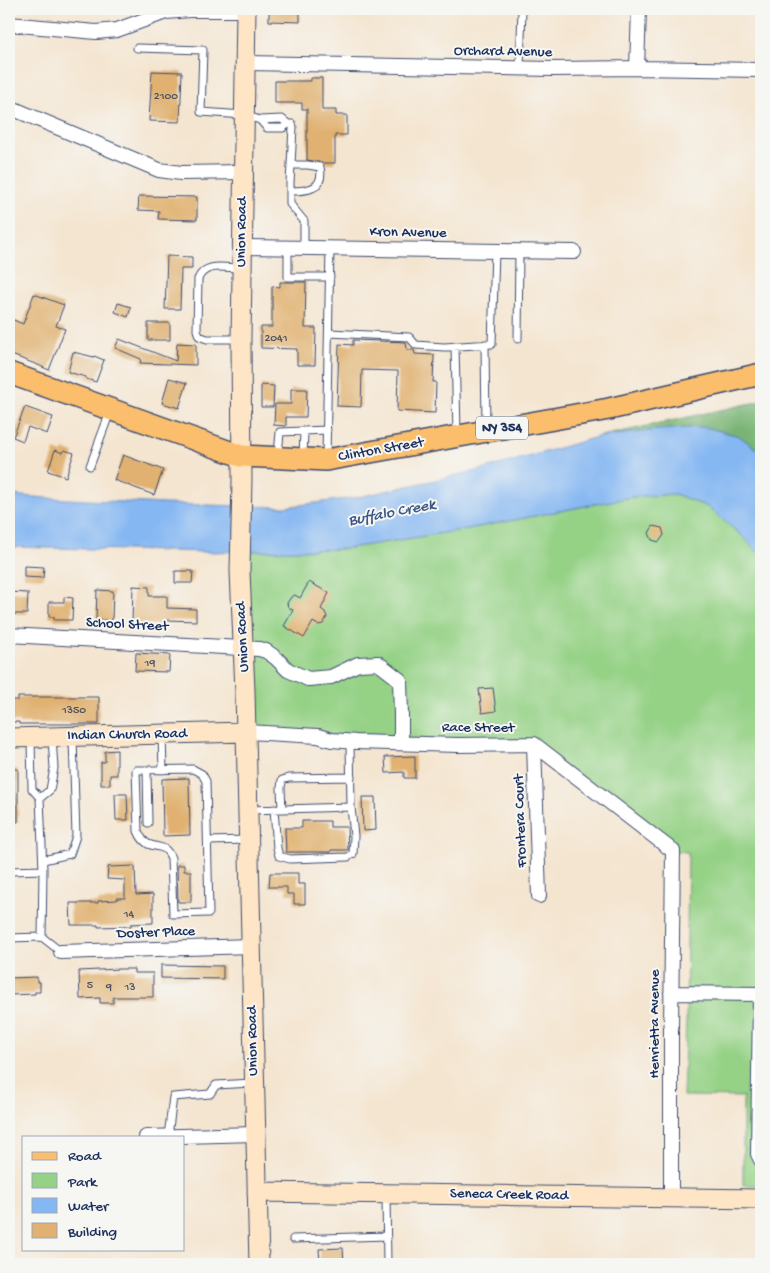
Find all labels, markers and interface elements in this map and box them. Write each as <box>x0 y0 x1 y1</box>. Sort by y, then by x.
street label: Orchard Avenue <box>454 42 553 62</box>
house number: 2100 <box>154 90 178 104</box>
street label: Union Road <box>232 196 252 267</box>
street label: Kron Avenue <box>369 223 447 243</box>
house number: 2041 <box>264 332 288 346</box>
road number: NY 354 <box>476 416 528 439</box>
street label: Clinton Street <box>337 433 427 466</box>
water label: Buffalo Creek <box>347 496 439 532</box>
street label: Union Road <box>232 600 254 673</box>
street label: School Street <box>85 614 171 636</box>
house number: 19 <box>144 657 155 671</box>
house number: 1350 <box>61 704 86 718</box>
street label: Race Street <box>442 719 516 737</box>
street label: Indian Church Road <box>67 725 188 745</box>
street label: Frontera Court <box>510 772 532 869</box>
house number: 14 <box>123 908 135 922</box>
street label: Doster Place <box>115 923 196 943</box>
street label: Henrietta Avenue <box>646 969 664 1078</box>
house number: 5 <box>87 979 93 993</box>
house number: 9 <box>105 981 112 995</box>
house number: 13 <box>123 981 136 995</box>
street label: Union Road <box>243 1005 263 1076</box>
legend <box>22 1136 185 1250</box>
text: Road <box>68 1148 102 1166</box>
text: Park <box>67 1174 98 1192</box>
street label: Seneca Creek Road <box>450 1185 570 1205</box>
text: Water <box>68 1198 110 1216</box>
text: Building <box>67 1224 117 1242</box>

